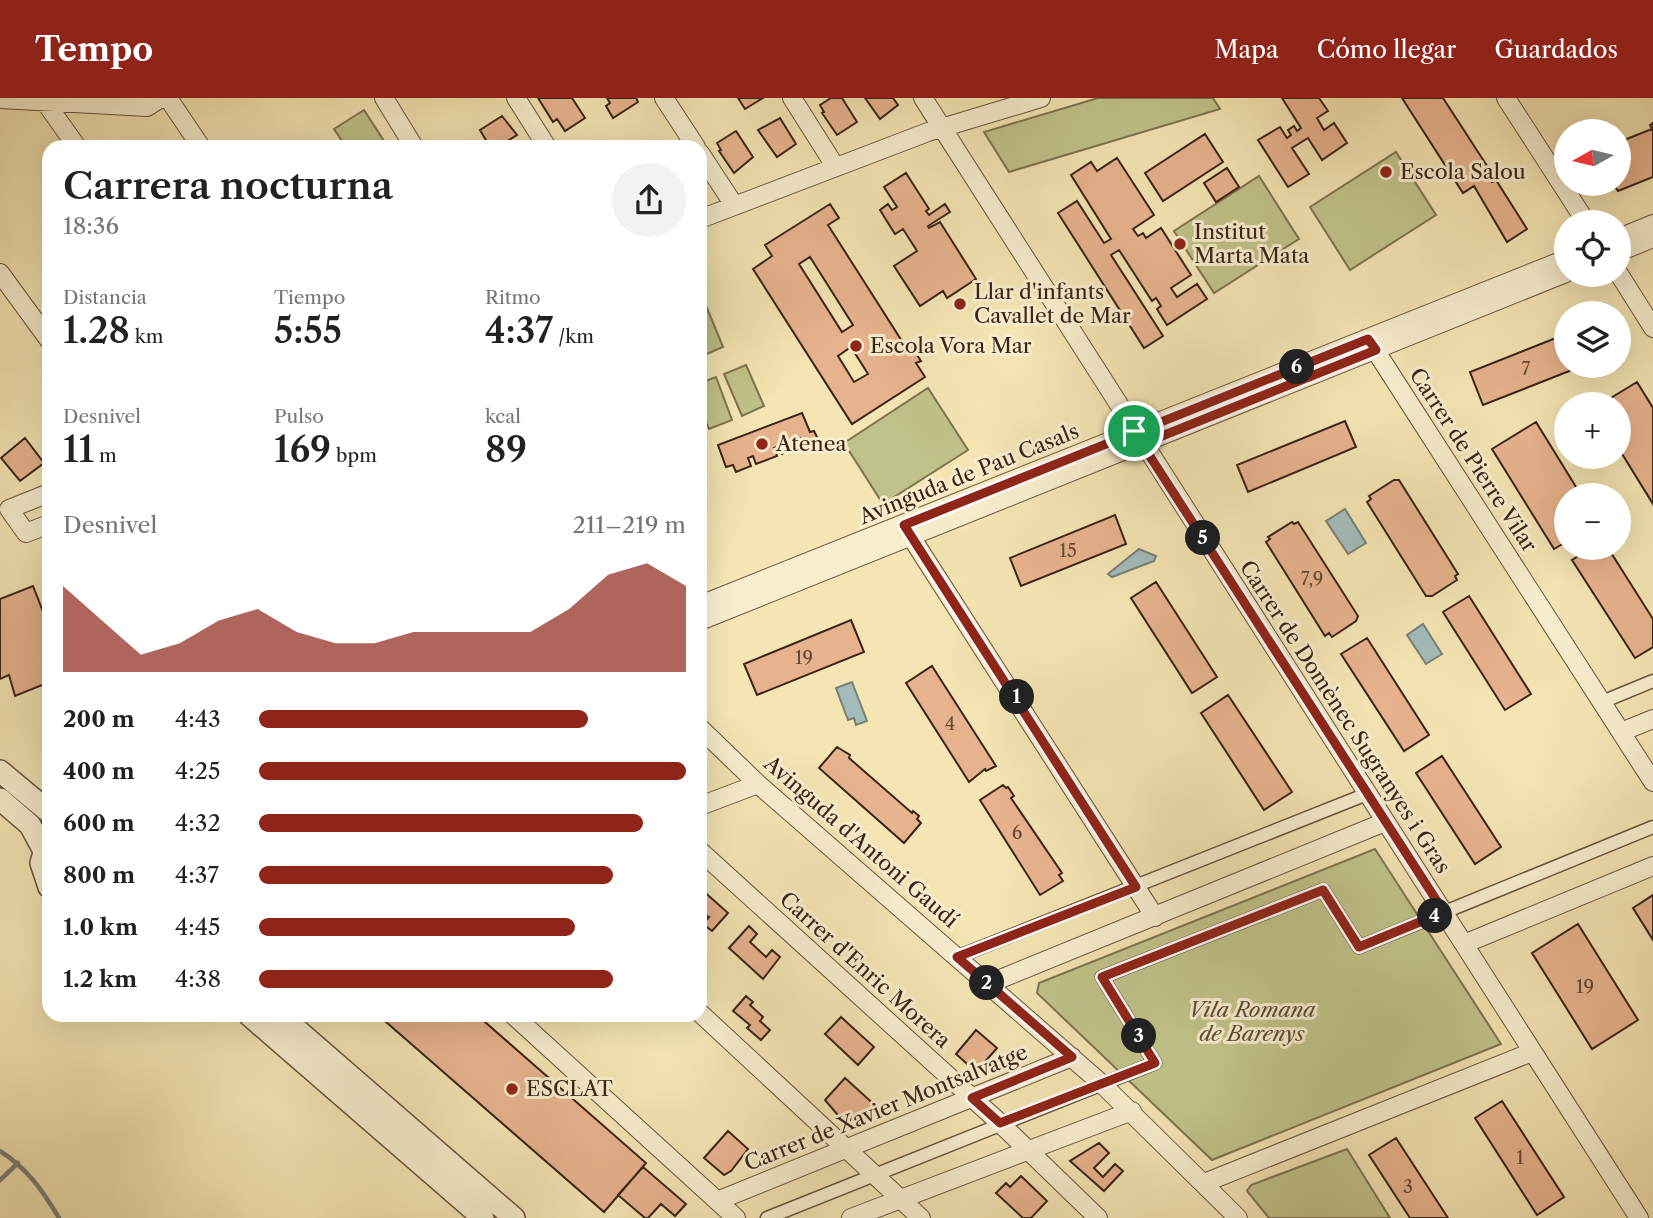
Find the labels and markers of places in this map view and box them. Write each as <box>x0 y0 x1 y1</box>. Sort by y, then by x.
place label: Escola Salou <box>1400 159 1526 184</box>
marker: Escola Salou <box>1378 164 1394 180</box>
place label: Institut Marta Mata <box>1194 219 1310 268</box>
marker: Institut Marta Mata <box>1172 236 1188 252</box>
place label: Llar d'infants Cavallet de Mar <box>974 279 1131 328</box>
marker: Llar d'infants Cavallet de Mar <box>952 296 968 312</box>
place label: Escola Vora Mar <box>870 333 1032 358</box>
marker: Escola Vora Mar <box>848 338 864 354</box>
pin: 6 <box>1280 350 1314 384</box>
pin <box>1104 401 1164 461</box>
place label: Atenea <box>775 431 847 456</box>
marker: Atenea <box>754 436 770 452</box>
pin: 5 <box>1186 520 1220 556</box>
pin: 1 <box>1000 680 1034 714</box>
pin: 4 <box>1418 898 1452 934</box>
pin: 2 <box>970 966 1004 1001</box>
pin: 3 <box>1122 1018 1156 1054</box>
place label: ESCLAT <box>526 1076 613 1101</box>
marker: ESCLAT <box>504 1081 520 1097</box>

